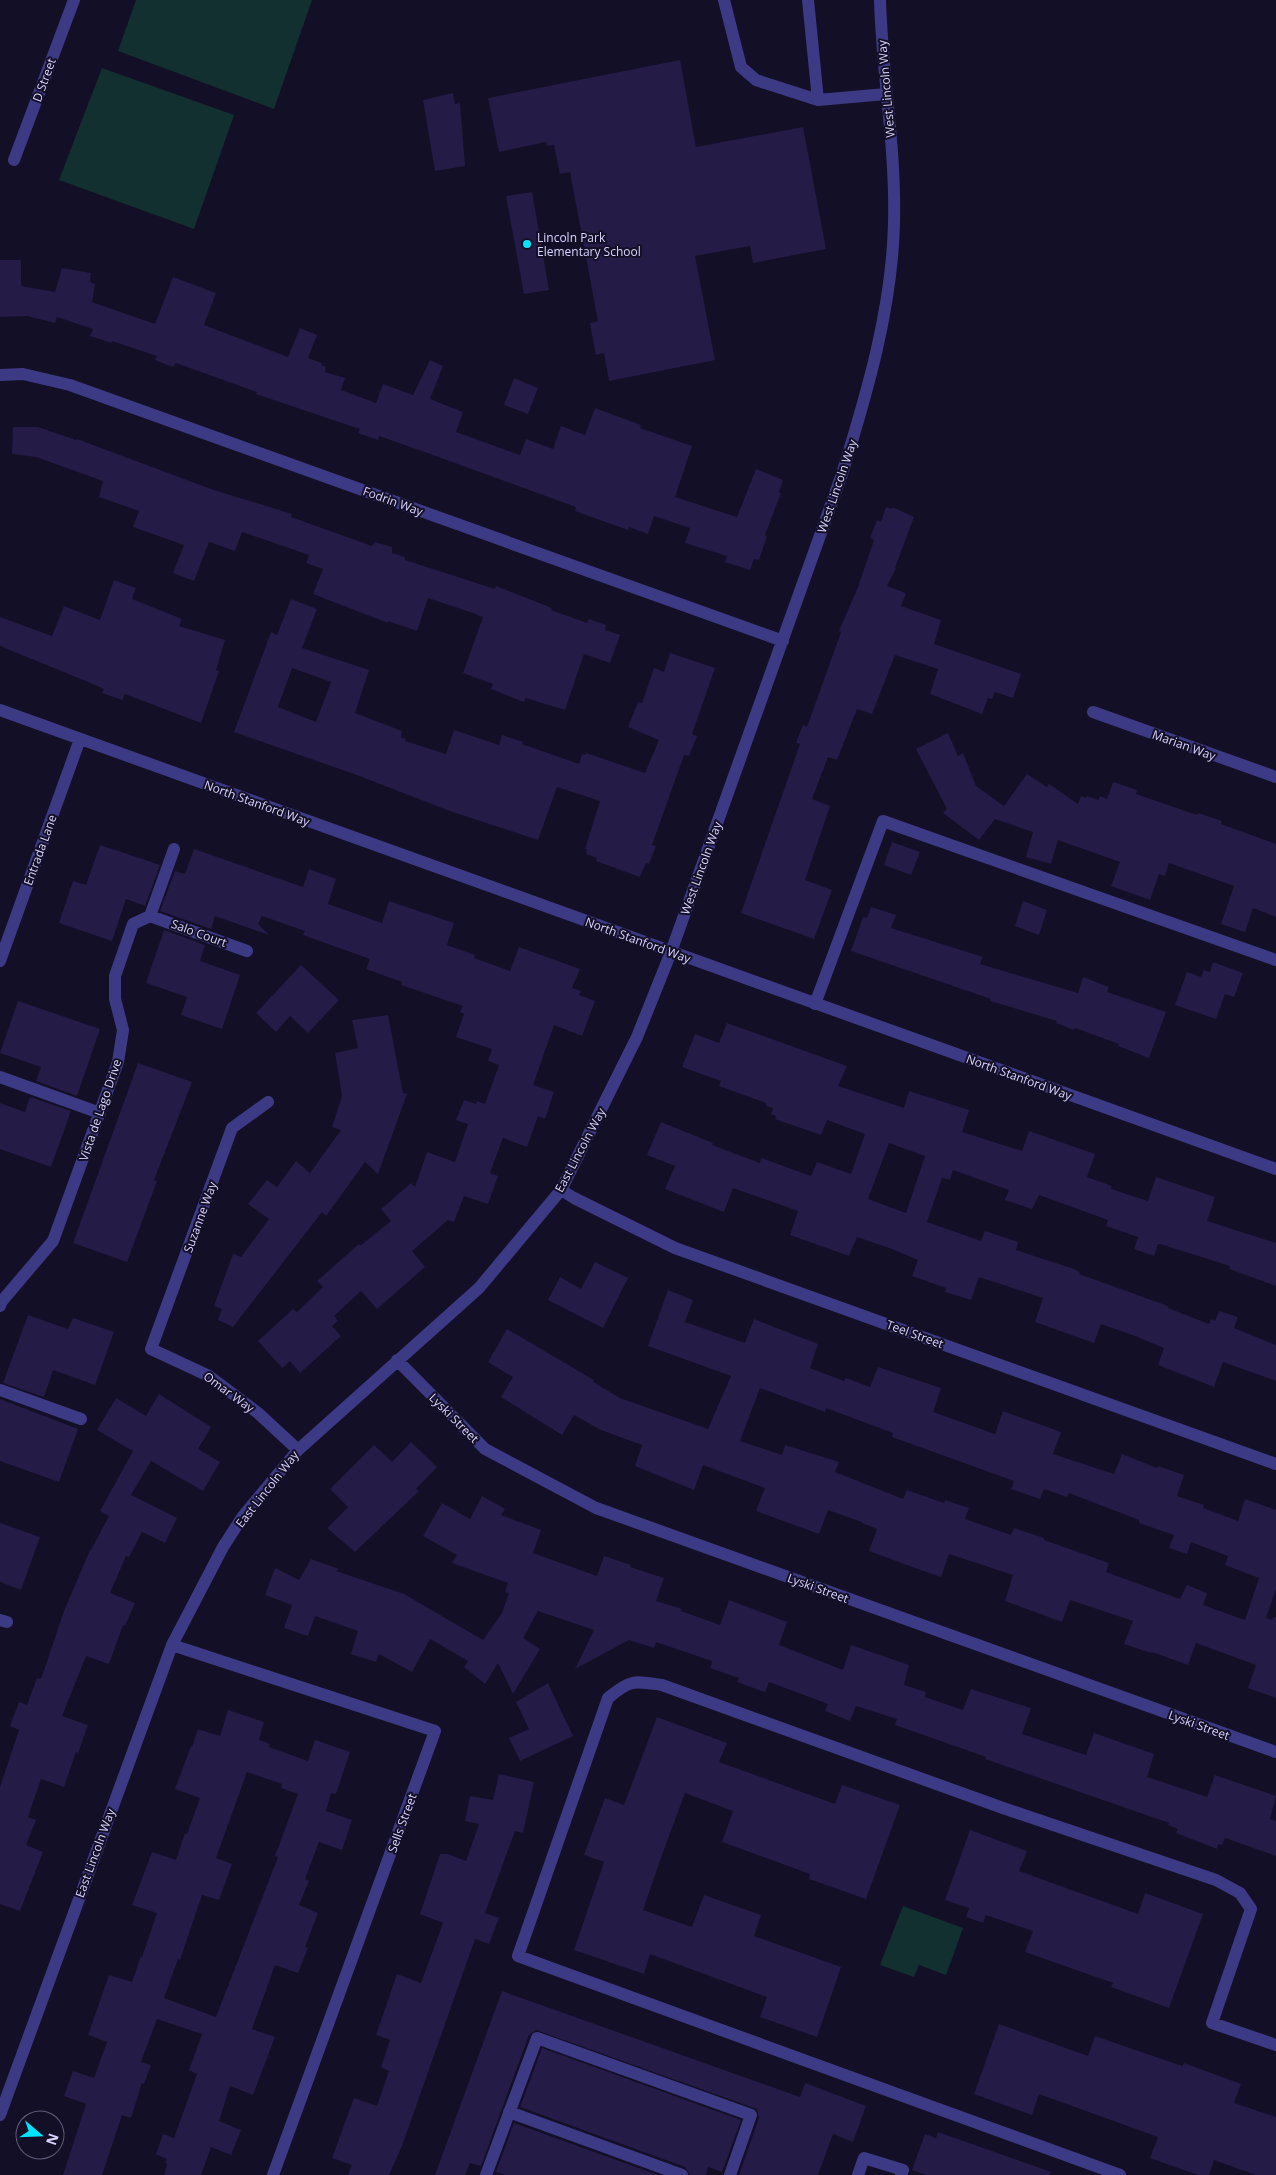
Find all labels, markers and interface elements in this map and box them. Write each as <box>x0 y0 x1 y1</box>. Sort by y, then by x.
street label: West Lincoln Way <box>873 39 899 138</box>
street label: D Street <box>28 56 60 104</box>
place label: Lincoln Park Elementary School <box>537 229 641 260</box>
marker: Lincoln Park Elementary School <box>521 238 533 250</box>
street label: West Lincoln Way <box>813 436 861 535</box>
street label: Fodrin Way <box>361 482 426 520</box>
street label: Marian Way <box>1150 726 1219 765</box>
street label: North Stanford Way <box>202 776 313 830</box>
street label: Entrada Lane <box>19 812 61 888</box>
street label: West Lincoln Way <box>676 818 726 917</box>
street label: North Stanford Way <box>583 913 694 967</box>
street label: Salo Court <box>169 915 229 951</box>
street label: North Stanford Way <box>964 1050 1075 1104</box>
street label: Vista de Lago Drive <box>75 1057 125 1163</box>
street label: East Lincoln Way <box>551 1104 610 1195</box>
street label: Suzanne Way <box>179 1178 221 1255</box>
street label: Teel Street <box>884 1316 946 1352</box>
street label: Omar Way <box>200 1368 259 1417</box>
street label: Lyski Street <box>425 1389 483 1447</box>
street label: East Lincoln Way <box>232 1446 303 1531</box>
street label: Lyski Street <box>785 1569 851 1607</box>
street label: Lyski Street <box>1166 1706 1232 1744</box>
street label: Sells Street <box>383 1791 421 1855</box>
street label: East Lincoln Way <box>71 1805 119 1900</box>
north arrow <box>15 2110 65 2160</box>
text: N <box>42 2131 64 2148</box>

